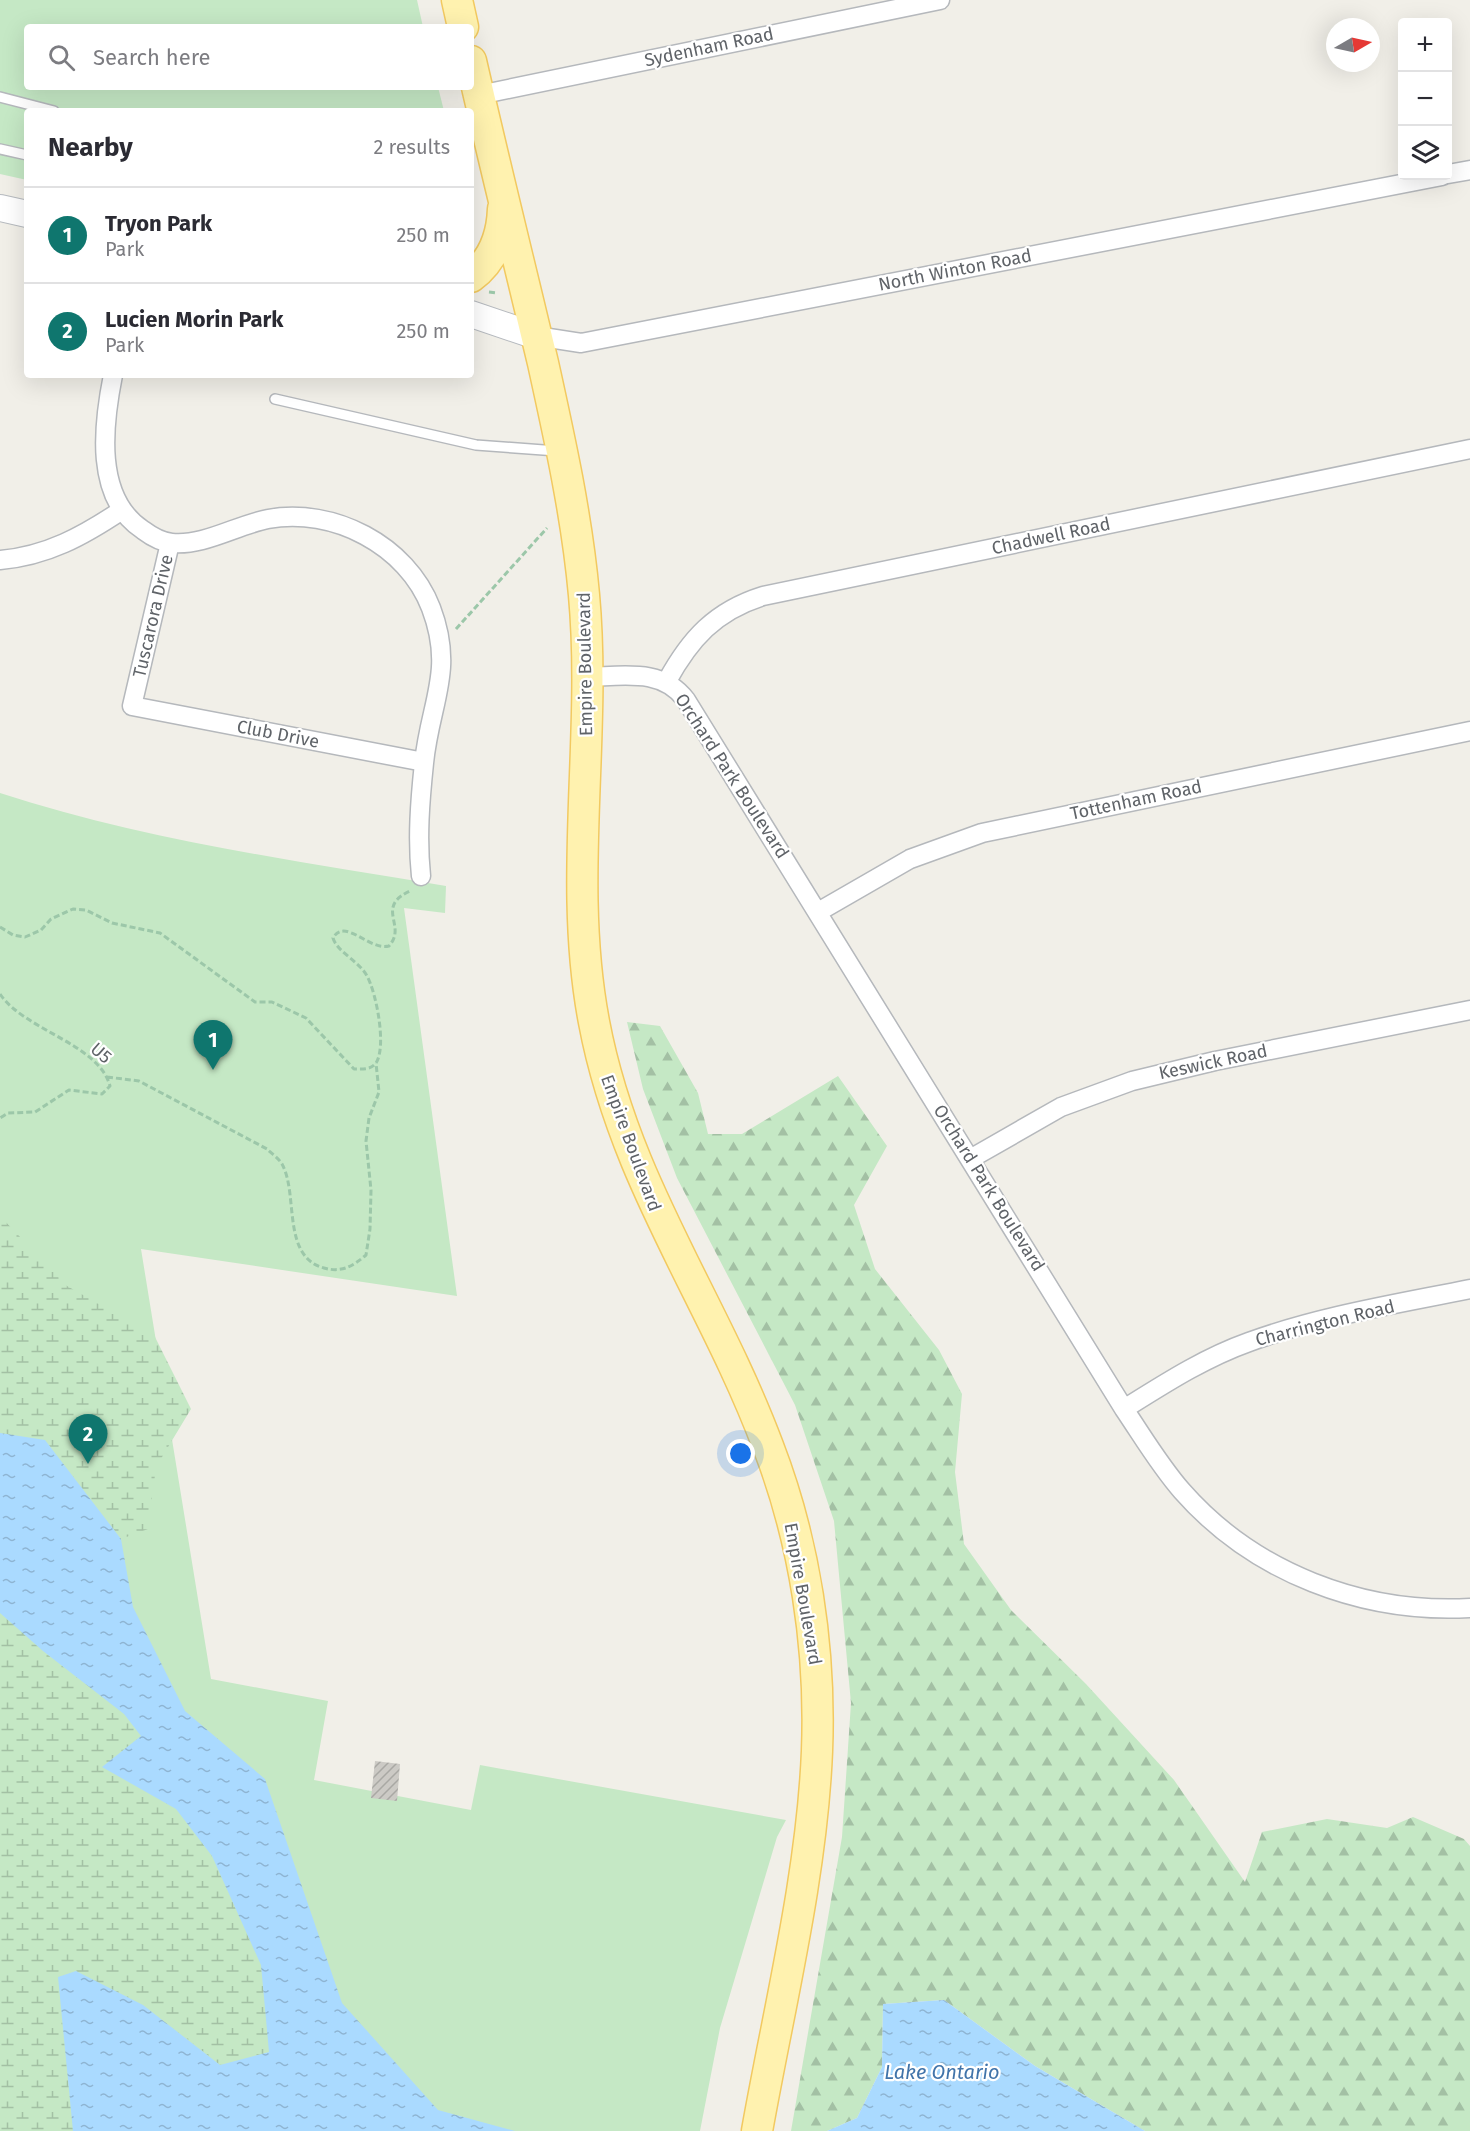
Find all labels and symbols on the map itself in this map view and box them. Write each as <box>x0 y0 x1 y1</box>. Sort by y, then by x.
north arrow <box>1326 18 1380 72</box>
street label: Sydenham Road <box>642 23 776 71</box>
street label: North Winton Road <box>877 244 1033 296</box>
street label: Chadwell Road <box>990 513 1112 559</box>
street label: Tuscarora Drive <box>128 552 178 680</box>
street label: Empire Boulevard <box>573 592 597 736</box>
street label: Orchard Park Boulevard <box>670 689 794 863</box>
street label: Club Drive <box>235 715 321 753</box>
street label: Tottenham Road <box>1068 775 1204 825</box>
pin: 1 <box>194 1020 232 1070</box>
street label: U5 <box>86 1038 116 1068</box>
street label: Keswick Road <box>1157 1040 1269 1084</box>
street label: Empire Boulevard <box>596 1072 666 1214</box>
street label: Orchard Park Boulevard <box>929 1101 1049 1275</box>
street label: Charrington Road <box>1253 1295 1397 1351</box>
pin: 2 <box>68 1414 107 1464</box>
your location <box>726 1439 755 1468</box>
street label: Empire Boulevard <box>780 1521 826 1667</box>
water label: Lake Ontario <box>884 2060 1000 2084</box>

